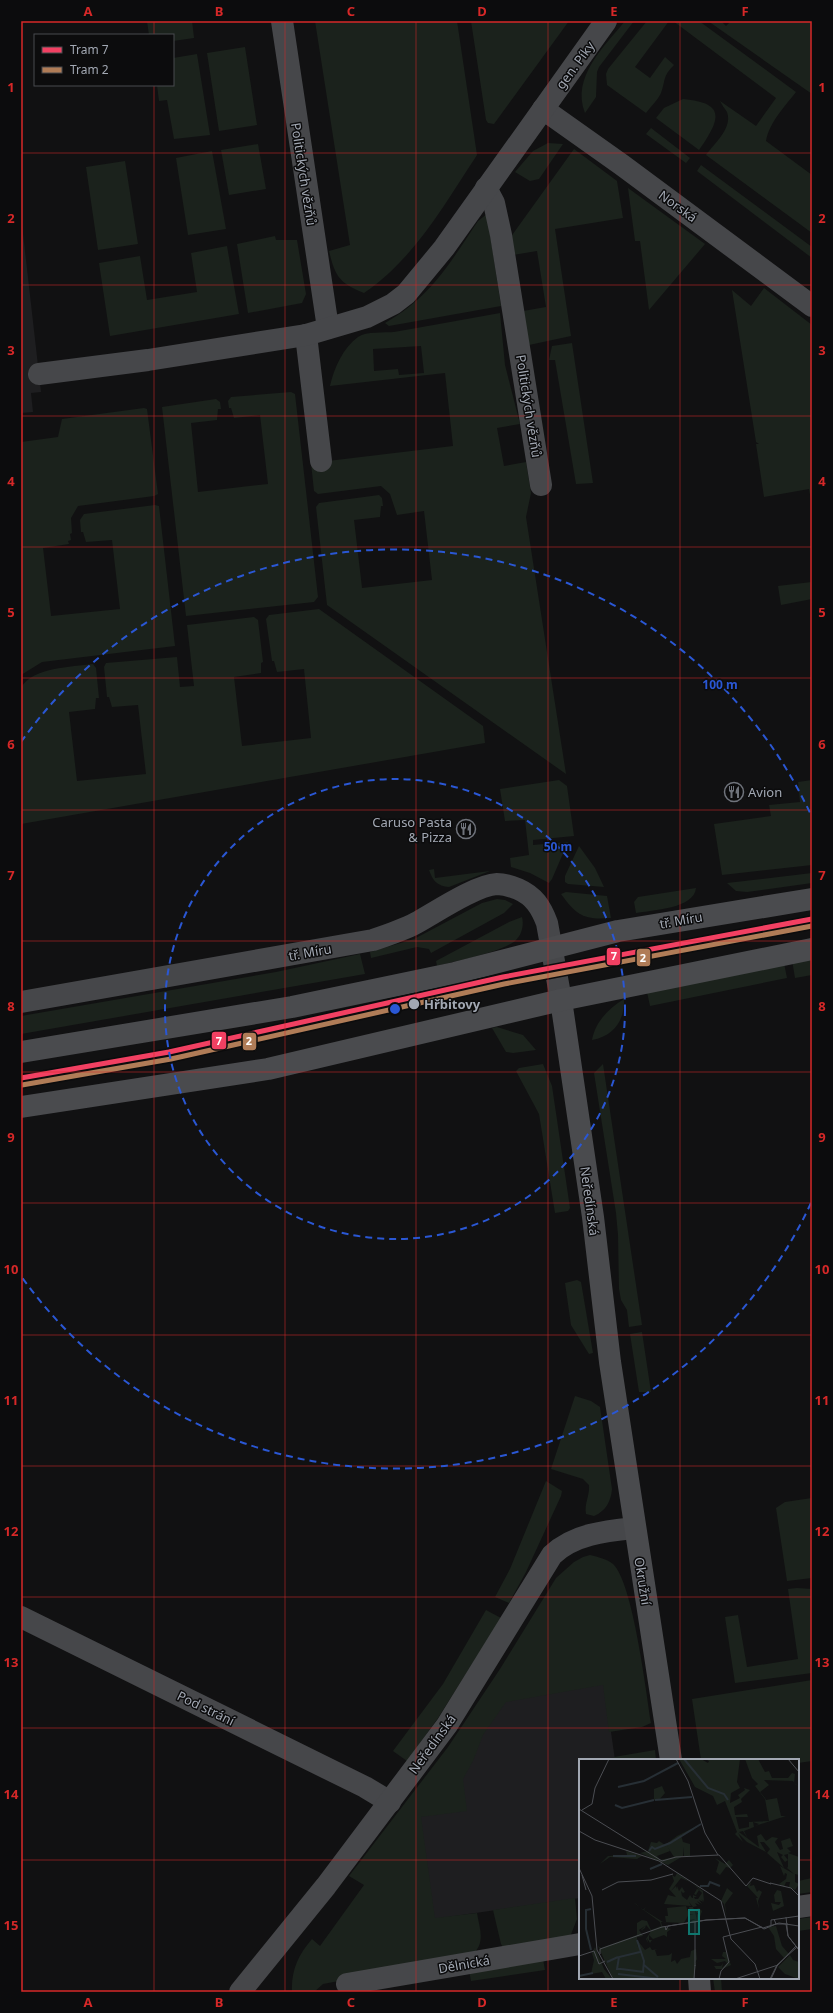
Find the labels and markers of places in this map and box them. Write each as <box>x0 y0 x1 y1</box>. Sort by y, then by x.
restaurant icon: Avion <box>723 781 745 803</box>
place label: Avion <box>748 783 782 801</box>
place label: Caruso Pasta & Pizza <box>372 813 452 846</box>
restaurant icon: Caruso Pasta & Pizza <box>455 818 477 840</box>
place label: Hřbitovy <box>424 995 481 1013</box>
marker: Hřbitovy <box>407 997 421 1011</box>
centre of rings <box>388 1002 402 1016</box>

